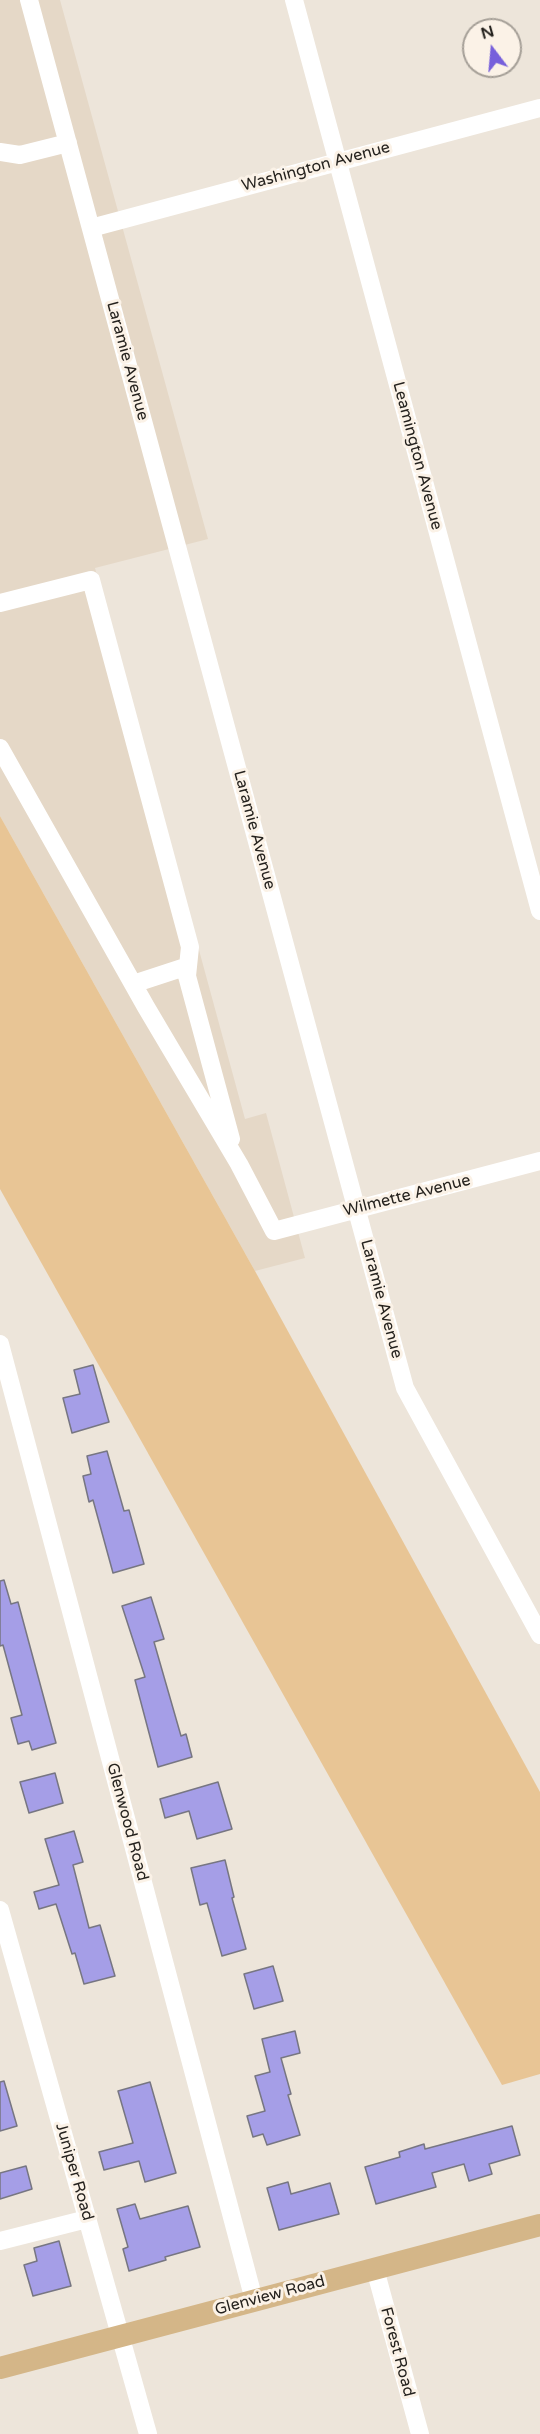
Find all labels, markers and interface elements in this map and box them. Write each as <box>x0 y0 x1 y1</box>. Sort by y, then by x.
north arrow <box>462 18 522 78</box>
text: N <box>479 21 497 44</box>
street label: Washington Avenue <box>240 138 392 196</box>
street label: Laramie Avenue <box>102 299 152 423</box>
street label: Leamington Avenue <box>388 380 446 532</box>
street label: Laramie Avenue <box>229 768 279 892</box>
street label: Wilmette Avenue <box>341 1171 473 1221</box>
street label: Laramie Avenue <box>356 1237 406 1361</box>
street label: Glenwood Road <box>102 1761 152 1883</box>
street label: Juniper Road <box>51 2121 97 2223</box>
street label: Glenview Road <box>213 2272 327 2320</box>
street label: Forest Road <box>376 2305 418 2399</box>

